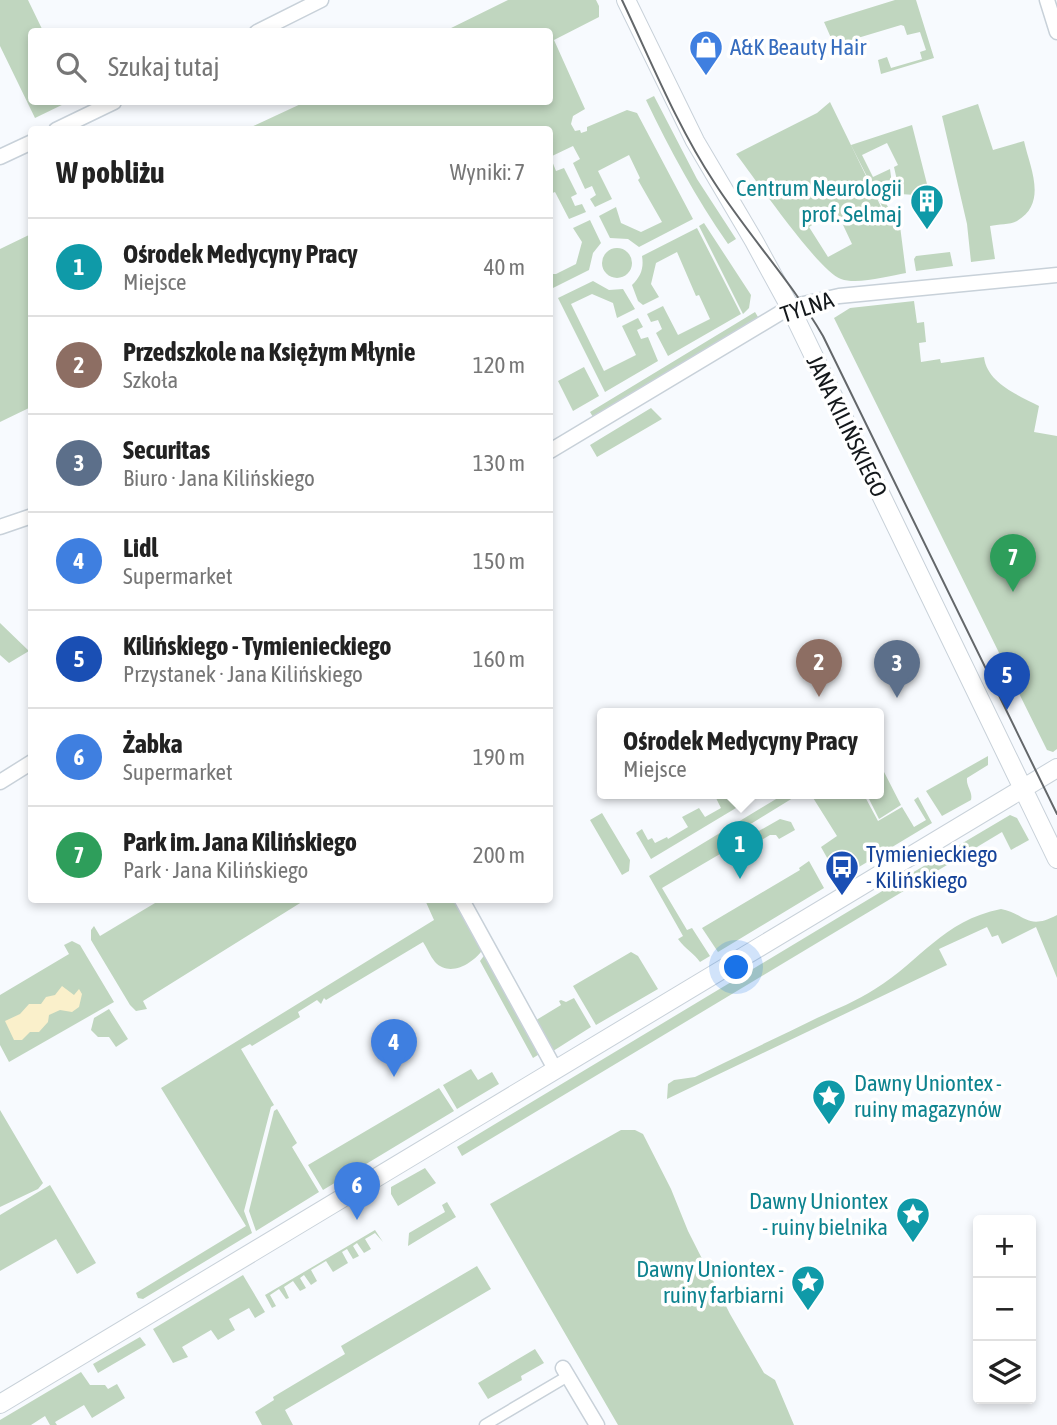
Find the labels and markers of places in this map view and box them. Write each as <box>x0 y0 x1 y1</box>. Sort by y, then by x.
shop icon: A&K Beauty Hair <box>687 28 725 77</box>
place label: A&K Beauty Hair <box>730 34 867 60</box>
place label: Centrum Neurologii prof. Selmaj <box>736 175 902 227</box>
building icon: Centrum Neurologii prof. Selmaj <box>908 182 946 231</box>
pin: 7 <box>990 534 1036 592</box>
pin: 2 <box>796 639 842 697</box>
pin: 3 <box>874 640 920 698</box>
pin: 5 <box>984 652 1030 710</box>
pin: 1 <box>717 821 763 879</box>
place label: Tymienieckiego - Kilińskiego <box>866 841 998 893</box>
bus stop icon: Tymienieckiego - Kilińskiego <box>823 848 861 897</box>
pin: 4 <box>371 1019 417 1077</box>
place label: Dawny Uniontex - ruiny magazynów <box>854 1070 1002 1122</box>
place icon: Dawny Uniontex - ruiny magazynów <box>810 1077 848 1126</box>
pin: 6 <box>334 1162 380 1220</box>
place label: Dawny Uniontex - ruiny bielnika <box>749 1188 888 1240</box>
place icon: Dawny Uniontex - ruiny bielnika <box>894 1195 932 1244</box>
place label: Dawny Uniontex - ruiny farbiarni <box>636 1256 784 1308</box>
place icon: Dawny Uniontex - ruiny farbiarni <box>789 1263 827 1312</box>

